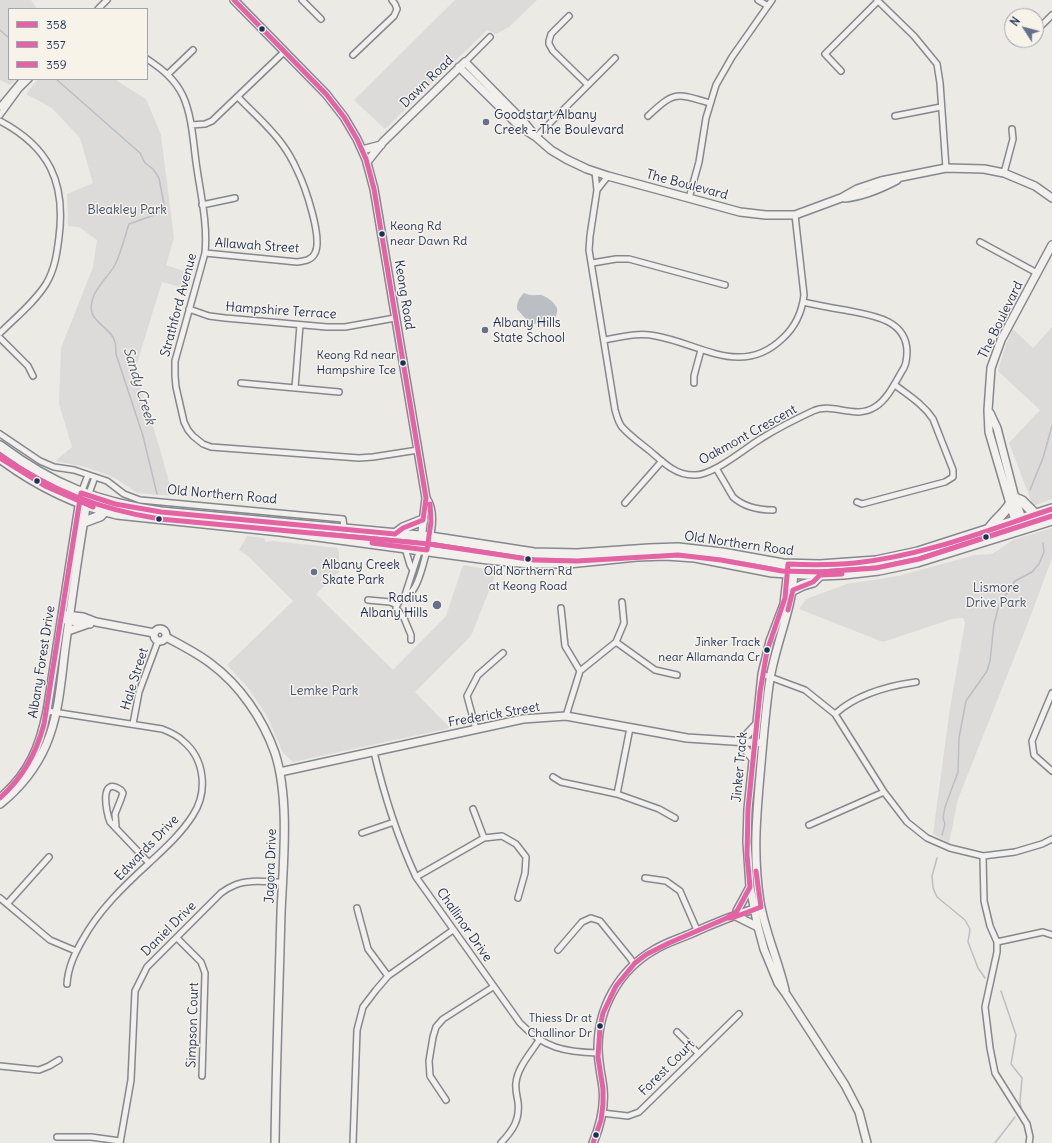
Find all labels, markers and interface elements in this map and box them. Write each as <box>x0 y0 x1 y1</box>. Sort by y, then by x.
legend <box>8 8 148 80</box>
north arrow <box>1004 8 1044 48</box>
text: N <box>1007 14 1023 29</box>
text: 358 <box>46 17 67 32</box>
unlabelled marker <box>257 24 267 34</box>
text: 357 <box>46 37 66 52</box>
street label: Dawn Road <box>397 53 457 111</box>
text: 359 <box>46 57 67 72</box>
place label: Goodstart Albany Creek - The Boulevard <box>494 107 624 138</box>
marker: Goodstart Albany Creek - The Boulevard <box>481 117 491 127</box>
street label: The Boulevard <box>644 167 730 203</box>
park label: Bleakley Park <box>87 202 167 218</box>
place label: Keong Rd near Dawn Rd <box>390 220 467 248</box>
marker: Keong Rd near Dawn Rd <box>377 229 387 239</box>
street label: Allawah Street <box>214 235 300 257</box>
street label: Strathford Avenue <box>158 251 200 359</box>
street label: Keong Road <box>391 259 417 331</box>
street label: The Boulevard <box>976 279 1026 361</box>
street label: Hampshire Terrace <box>225 299 337 323</box>
place label: Albany Hills State School <box>493 315 565 346</box>
marker: Albany Hills State School <box>480 325 490 335</box>
water label: Sandy Creek <box>119 345 159 427</box>
place label: Keong Rd near Hampshire Tce <box>316 349 396 377</box>
marker: Keong Rd near Hampshire Tce <box>398 358 408 368</box>
street label: Oakmont Crescent <box>696 402 800 468</box>
unlabelled marker <box>32 476 42 486</box>
street label: Old Northern Road <box>166 482 278 508</box>
unlabelled marker <box>154 514 164 524</box>
street label: Old Northern Road <box>683 529 795 559</box>
unlabelled marker <box>981 532 991 542</box>
marker: Old Northern Rd at Keong Road <box>523 554 533 564</box>
place label: Albany Creek Skate Park <box>322 557 400 588</box>
place label: Old Northern Rd at Keong Road <box>484 565 572 593</box>
marker: Albany Creek Skate Park <box>309 567 319 577</box>
park label: Lismore Drive Park <box>966 580 1026 611</box>
place label: Radius Albany Hills <box>360 590 428 621</box>
marker: Radius Albany Hills <box>431 599 443 611</box>
street label: Albany Forest Drive <box>25 605 59 719</box>
place label: Jinker Track near Allamanda Cr <box>658 636 760 664</box>
marker: Jinker Track near Allamanda Cr <box>762 645 772 655</box>
street label: Hale Street <box>118 646 152 712</box>
park label: Lemke Park <box>290 683 358 699</box>
street label: Frederick Street <box>447 699 541 731</box>
street label: Jinker Track <box>729 731 751 803</box>
street label: Edwards Drive <box>112 812 182 884</box>
street label: Jagora Drive <box>262 828 280 904</box>
street label: Challinor Drive <box>433 885 495 965</box>
street label: Daniel Drive <box>138 898 200 960</box>
street label: Simpson Court <box>184 982 202 1068</box>
place label: Thiess Dr at Challinor Dr <box>527 1012 592 1040</box>
marker: Thiess Dr at Challinor Dr <box>595 1021 605 1031</box>
street label: Forest Court <box>636 1037 698 1099</box>
unlabelled marker <box>591 1130 601 1140</box>

